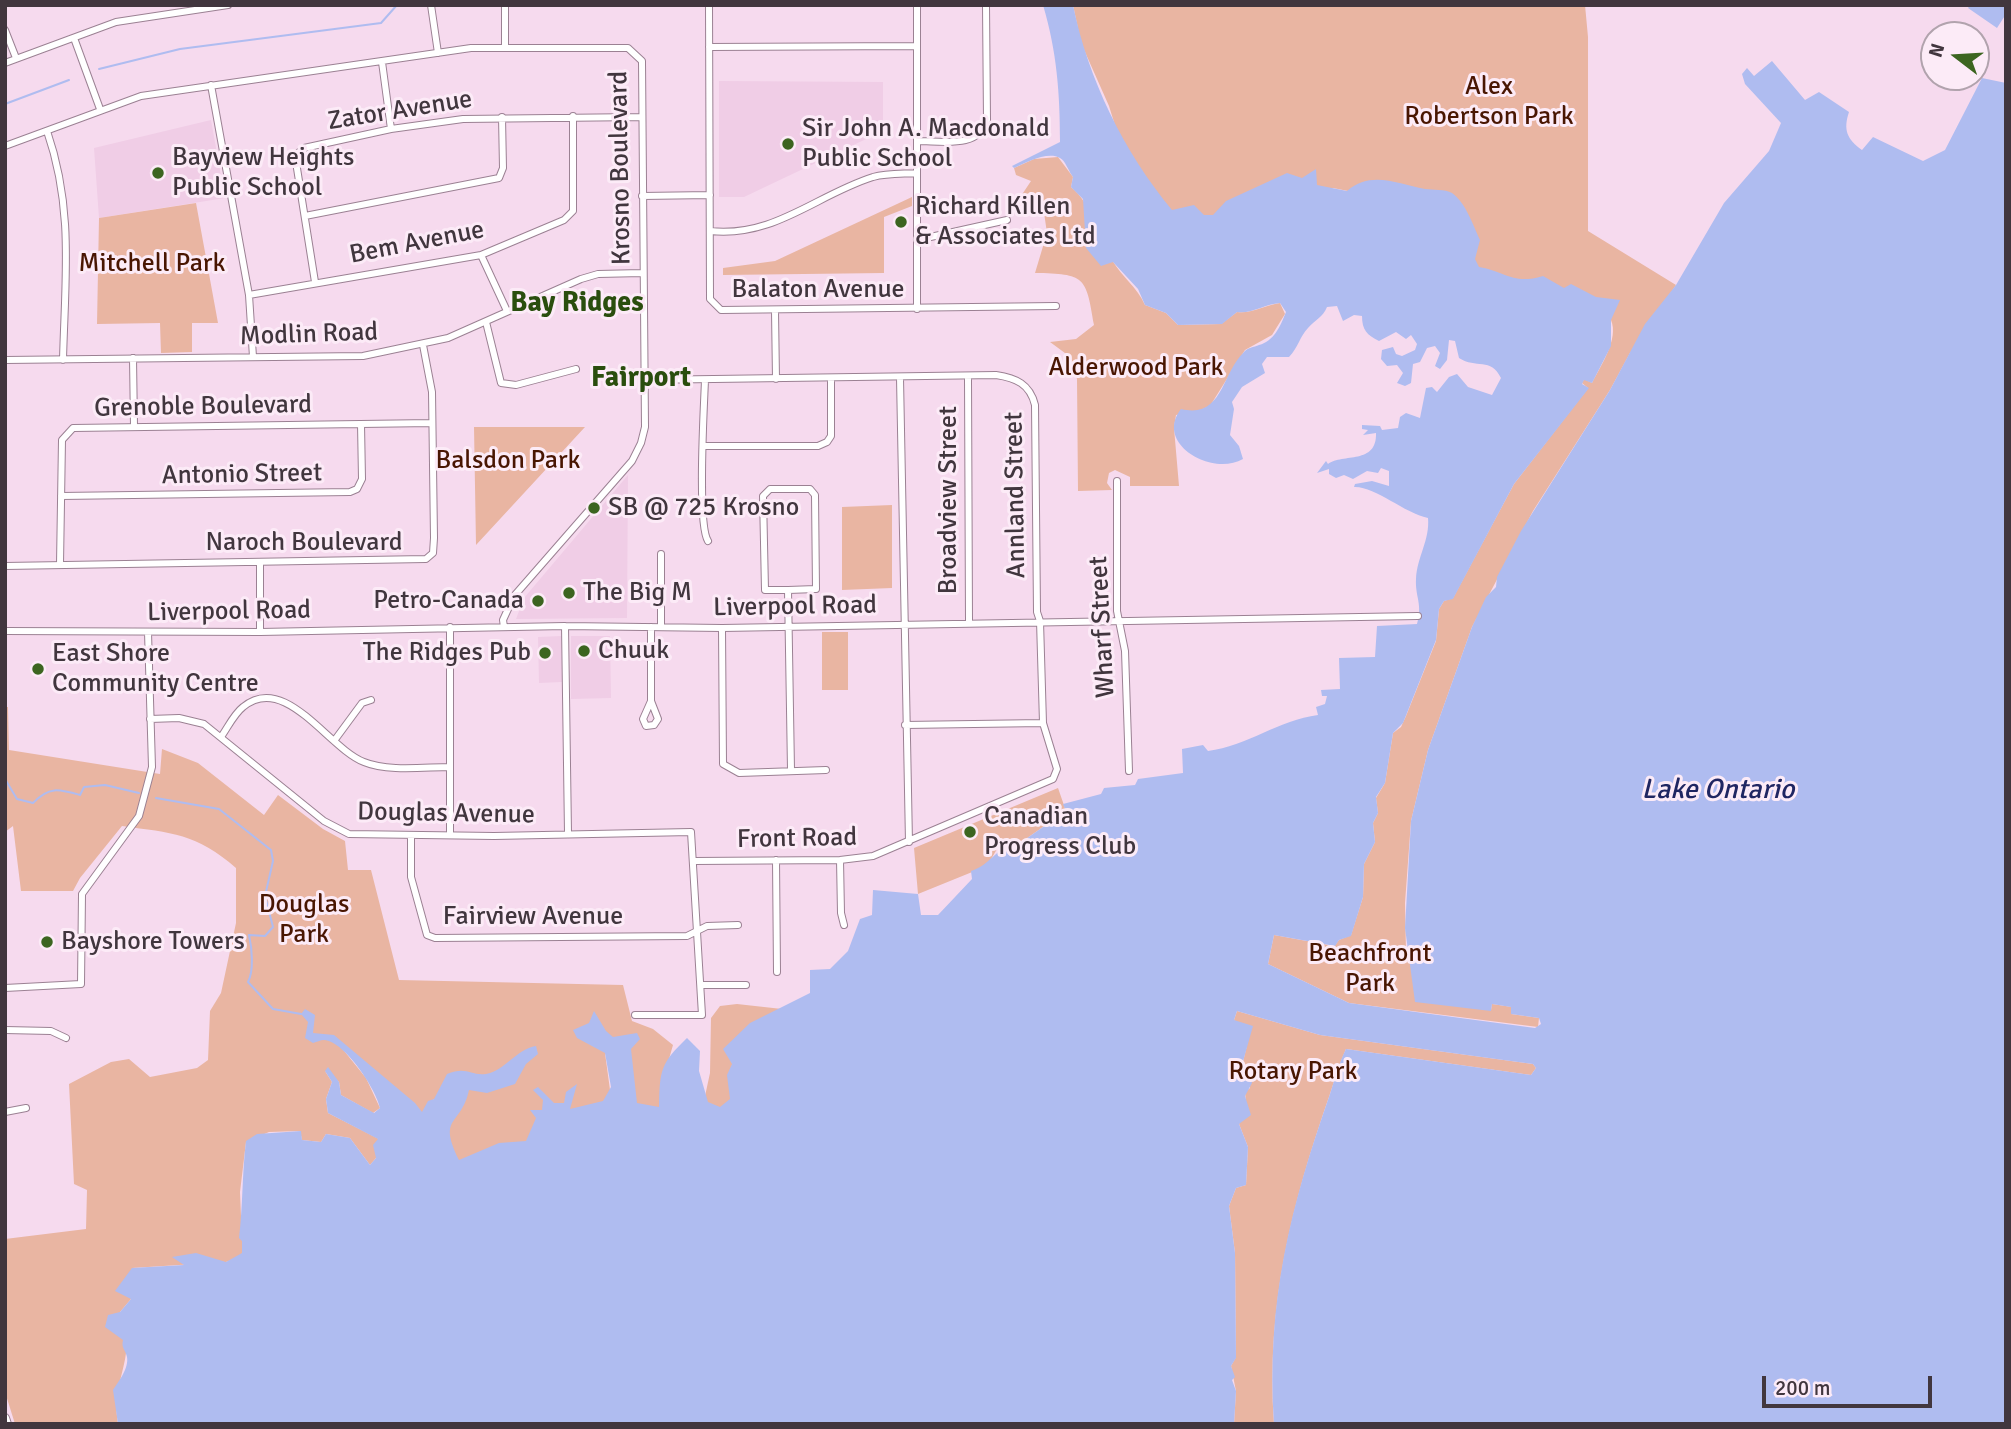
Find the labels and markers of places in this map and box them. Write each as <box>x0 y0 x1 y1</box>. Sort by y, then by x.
place label: Sir John A. Macdonald Public School <box>802 113 1050 174</box>
marker: Sir John A. Macdonald Public School <box>780 136 796 152</box>
place label: Bayview Heights Public School <box>172 142 354 204</box>
marker: Bayview Heights Public School <box>150 165 166 181</box>
place label: Richard Killen & Associates Ltd <box>915 191 1096 252</box>
marker: Richard Killen & Associates Ltd <box>893 214 909 230</box>
place label: SB @ 725 Krosno <box>608 492 799 524</box>
marker: SB @ 725 Krosno <box>586 500 602 516</box>
place label: The Big M <box>583 577 692 609</box>
place label: Petro-Canada <box>373 585 524 617</box>
marker: The Big M <box>561 585 577 601</box>
marker: Petro-Canada <box>530 593 546 609</box>
place label: Chuuk <box>598 635 669 667</box>
place label: The Ridges Pub <box>363 637 531 669</box>
place label: East Shore Community Centre <box>52 638 259 700</box>
marker: Chuuk <box>576 643 592 659</box>
marker: The Ridges Pub <box>537 645 553 661</box>
marker: East Shore Community Centre <box>30 661 46 677</box>
place label: Canadian Progress Club <box>984 801 1136 862</box>
marker: Canadian Progress Club <box>962 824 978 840</box>
place label: Bayshore Towers <box>61 926 245 958</box>
marker: Bayshore Towers <box>39 934 55 950</box>

